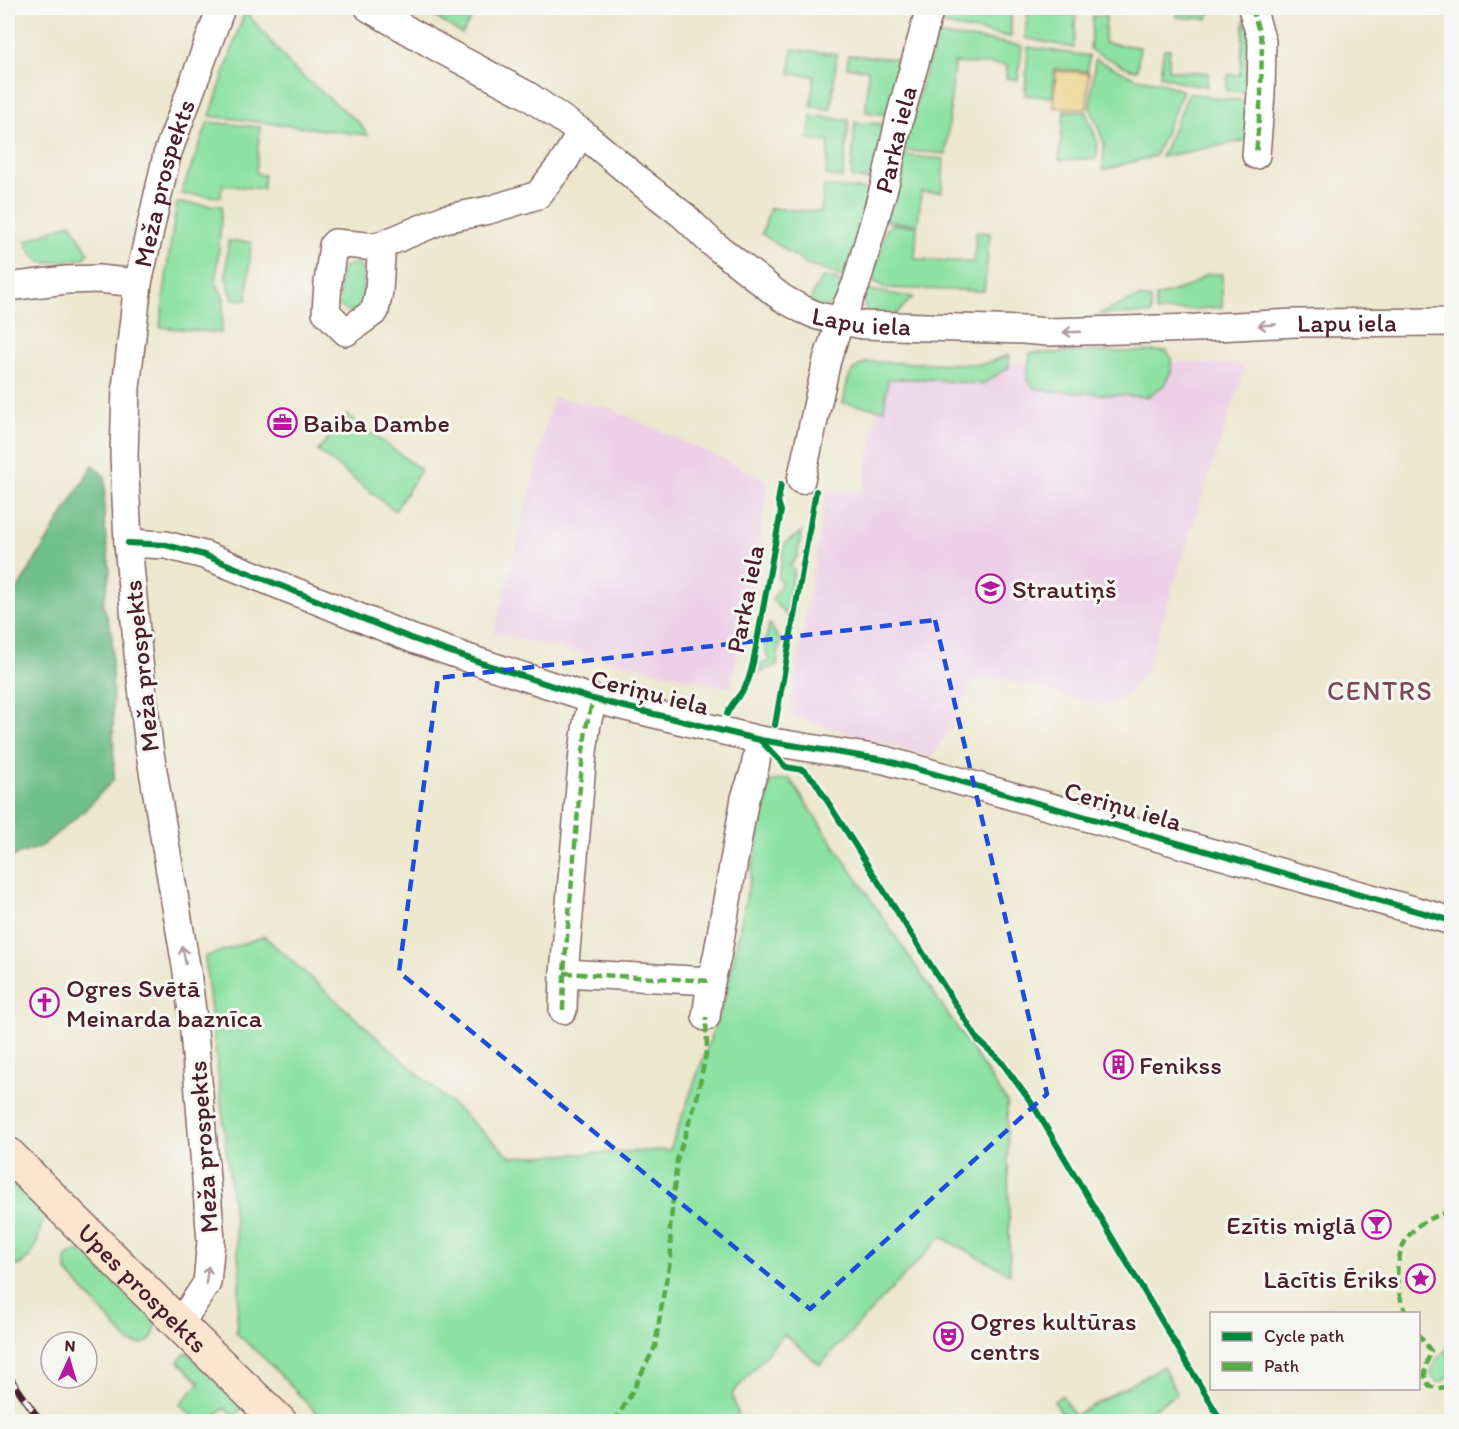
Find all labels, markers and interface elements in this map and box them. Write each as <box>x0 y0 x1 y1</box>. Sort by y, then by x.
street label: Parka iela <box>867 82 924 197</box>
street label: Meža prospekts <box>126 95 202 270</box>
street label: Lapu iela <box>809 299 912 342</box>
street label: Lapu iela <box>1297 306 1397 339</box>
one-way arrow <box>1258 319 1278 330</box>
one-way arrow <box>1063 326 1083 337</box>
office icon: Baiba Dambe <box>266 407 298 439</box>
place label: Baiba Dambe <box>303 407 450 439</box>
street label: Parka iela <box>719 542 771 656</box>
school or university icon: Strautiņš <box>975 573 1007 605</box>
place label: Strautiņš <box>1012 573 1117 605</box>
street label: Meža prospekts <box>116 578 166 754</box>
street label: Ceriņu iela <box>587 662 713 722</box>
district label: CENTRS <box>1327 674 1433 707</box>
street label: Ceriņu iela <box>1060 774 1186 838</box>
one-way arrow <box>178 946 189 966</box>
place label: Ogres Svētā Meinarda baznīca <box>66 972 263 1034</box>
church icon: Ogres Svētā Meinarda baznīca <box>29 987 61 1019</box>
building icon: Fenikss <box>1102 1049 1134 1081</box>
place label: Fenikss <box>1139 1049 1222 1081</box>
street label: Meža prospekts <box>181 1060 225 1234</box>
place label: Ezītis miglā <box>1226 1209 1356 1241</box>
bar icon: Ezītis miglā <box>1361 1209 1393 1241</box>
street label: Upes prospekts <box>71 1216 214 1360</box>
place label: Lācītis Ēriks <box>1263 1263 1399 1295</box>
place icon: Lācītis Ēriks <box>1404 1263 1436 1295</box>
one-way arrow <box>202 1265 213 1285</box>
place label: Ogres kultūras centrs <box>970 1305 1136 1367</box>
legend <box>1210 1312 1420 1390</box>
theatre icon: Ogres kultūras centrs <box>933 1320 965 1352</box>
text: Cycle path <box>1264 1325 1345 1347</box>
north arrow <box>39 1330 99 1390</box>
text: N <box>64 1336 76 1355</box>
text: Path <box>1264 1355 1299 1377</box>

